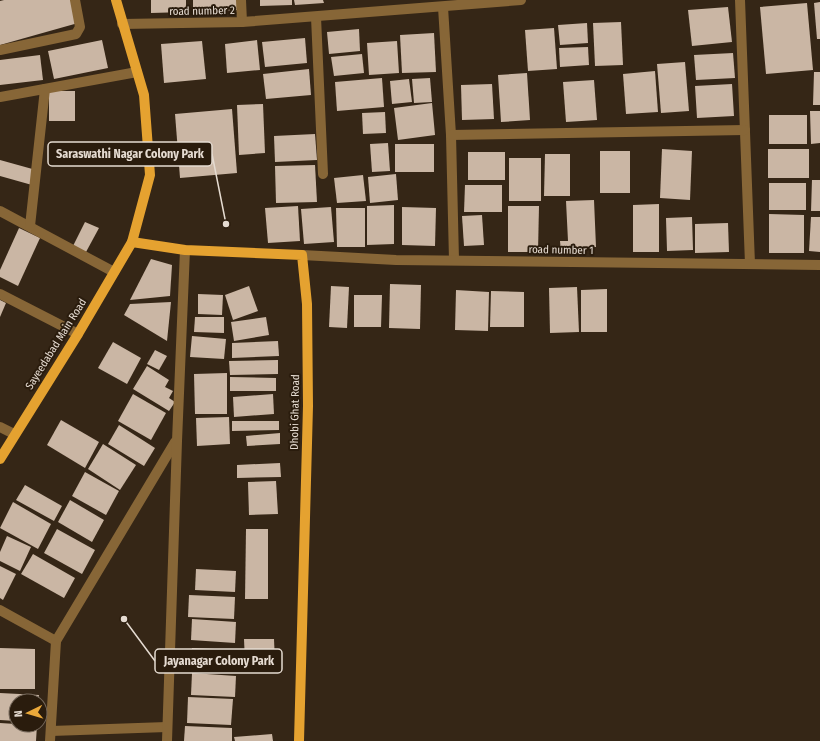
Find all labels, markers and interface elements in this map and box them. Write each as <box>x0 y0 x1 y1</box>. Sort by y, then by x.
street label: road number 2 <box>169 4 235 18</box>
callout: Saraswathi Nagar Colony Park <box>48 142 212 166</box>
text: Saraswathi Nagar Colony Park <box>56 147 205 161</box>
street label: road number 1 <box>528 243 594 257</box>
street label: Sayeedabad Main Road <box>23 296 89 392</box>
street label: Dhobi Ghat Road <box>288 374 302 450</box>
callout: Jayanagar Colony Park <box>155 649 282 673</box>
text: Jayanagar Colony Park <box>163 654 275 668</box>
north arrow <box>8 693 48 733</box>
text: N <box>12 710 25 718</box>

